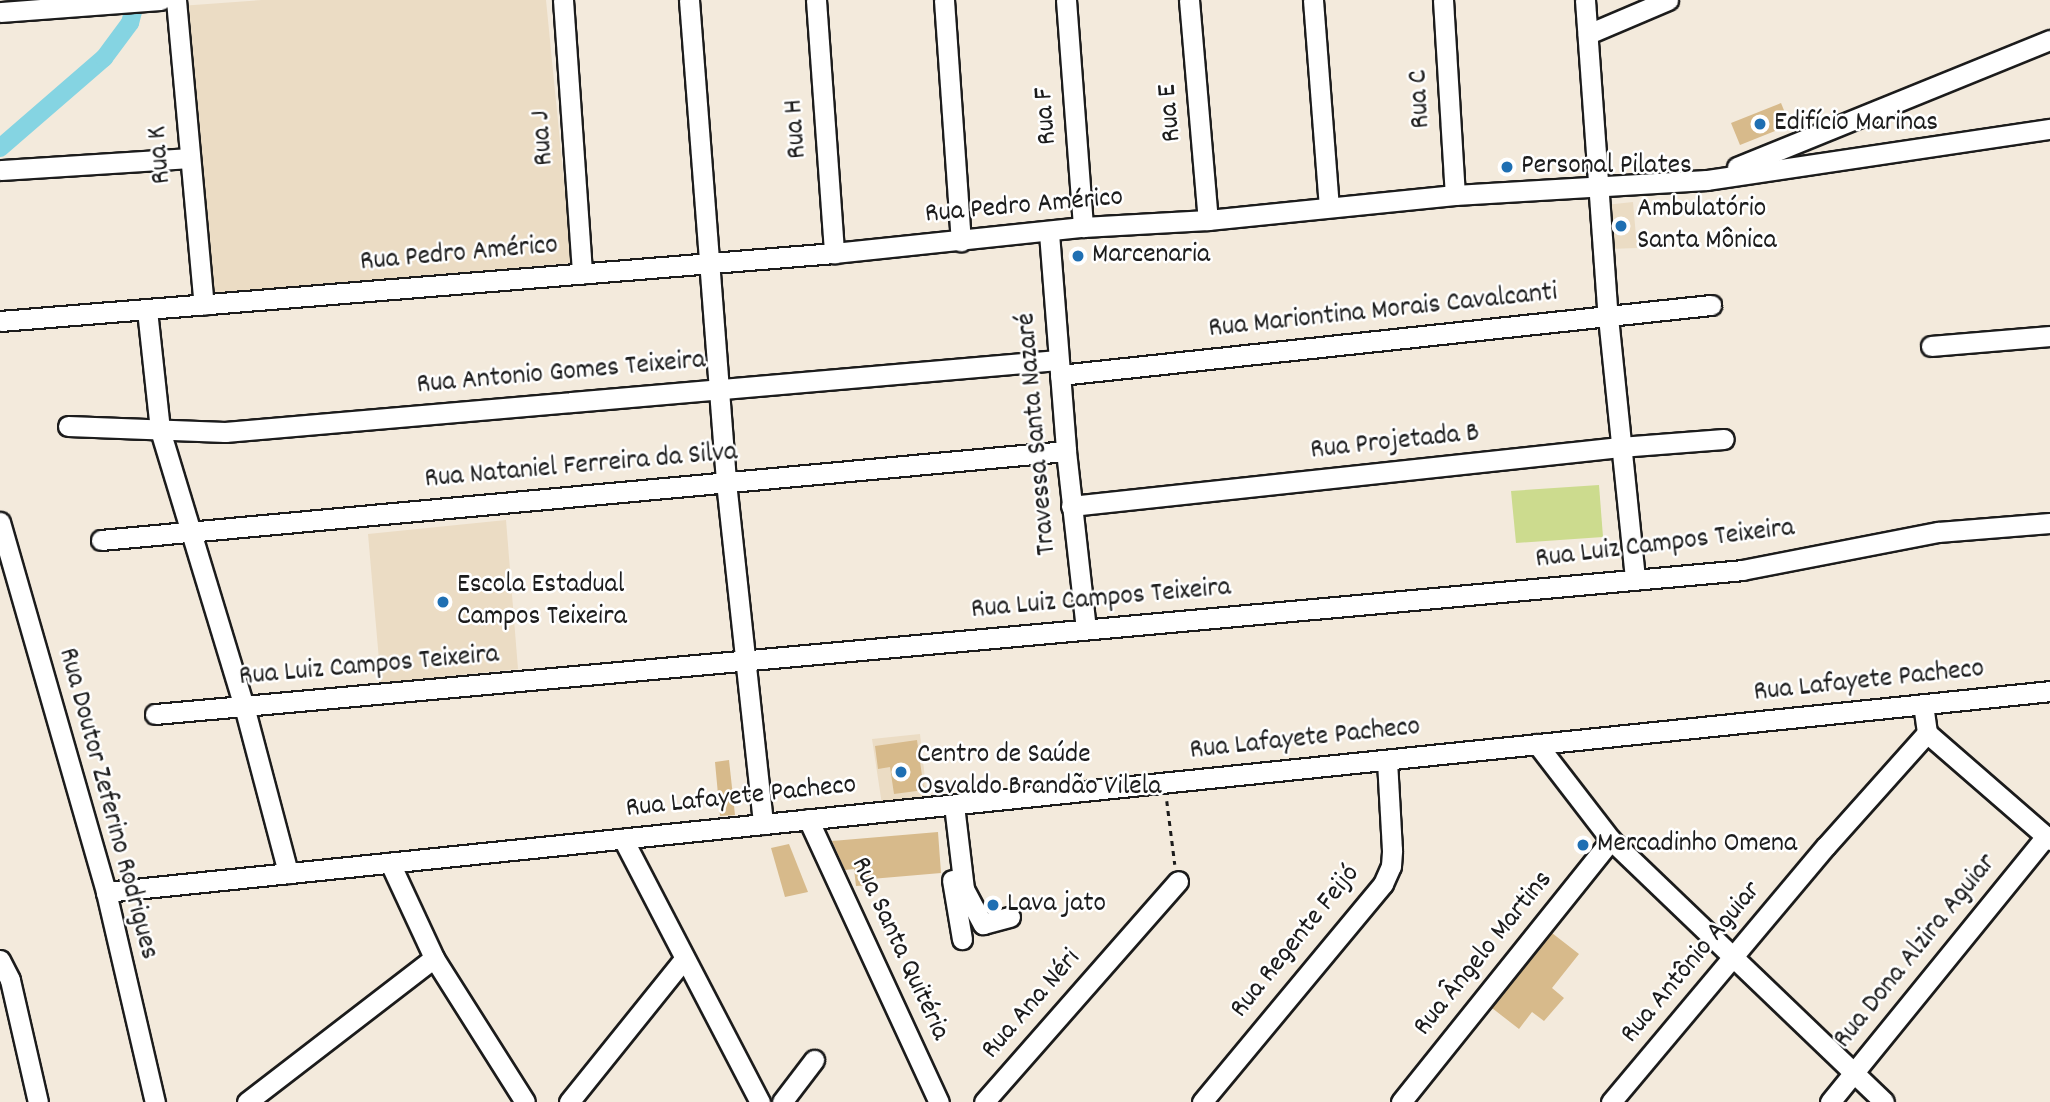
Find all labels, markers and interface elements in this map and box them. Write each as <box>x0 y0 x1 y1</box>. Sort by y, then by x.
street label: Rua C <box>1403 69 1439 129</box>
street label: Rua E <box>1152 83 1190 143</box>
street label: Rua F <box>1028 86 1066 146</box>
street label: Rua H <box>778 98 816 160</box>
place label: Edifício Marinas <box>1774 107 1938 141</box>
street label: Rua J <box>525 109 563 167</box>
marker: Edifício Marinas <box>1752 116 1768 132</box>
street label: Rua K <box>142 125 180 185</box>
place label: Personal Pilates <box>1521 150 1692 184</box>
marker: Personal Pilates <box>1499 159 1515 175</box>
street label: Rua Pedro Américo <box>924 182 1124 232</box>
place label: Ambulatório Santa Mônica <box>1637 193 1777 259</box>
marker: Ambulatório Santa Mônica <box>1611 216 1631 236</box>
street label: Rua Pedro Américo <box>359 230 559 280</box>
place label: Marcenaria <box>1092 239 1210 273</box>
marker: Marcenaria <box>1070 248 1086 264</box>
street label: Rua Mariontina Morais Cavalcanti <box>1207 277 1559 347</box>
street label: Travessa Santa Nazaré <box>1011 311 1065 557</box>
street label: Rua Antonio Gomes Teixeira <box>415 345 707 403</box>
street label: Rua Projetada B <box>1309 417 1481 469</box>
street label: Rua Nataniel Ferreira da Silva <box>423 437 739 497</box>
street label: Rua Luiz Campos Teixeira <box>1534 512 1796 578</box>
place label: Escola Estadual Campos Teixeira <box>457 569 627 635</box>
street label: Rua Luiz Campos Teixeira <box>970 572 1232 628</box>
marker: Escola Estadual Campos Teixeira <box>435 594 451 610</box>
street label: Rua Luiz Campos Teixeira <box>238 639 500 695</box>
street label: Rua Doutor Zeferino Rodrigues <box>49 645 165 963</box>
street label: Rua Lafayete Pacheco <box>1752 653 1986 711</box>
street label: Rua Lafayete Pacheco <box>1188 711 1422 769</box>
place label: Centro de Saúde Osvaldo Brandão Vilela <box>917 739 1161 805</box>
marker: Centro de Saúde Osvaldo Brandão Vilela <box>891 762 911 782</box>
street label: Rua Lafayete Pacheco <box>624 769 858 827</box>
place label: Mercadinho Omena <box>1597 828 1797 862</box>
marker: Mercadinho Omena <box>1575 837 1591 853</box>
street label: Rua Dona Alzira Aguiar <box>1827 848 2005 1056</box>
street label: Rua Santa Quitéria <box>842 852 956 1046</box>
street label: Rua Regente Feijó <box>1224 859 1368 1025</box>
street label: Rua Ângelo Martins <box>1407 865 1561 1043</box>
street label: Rua Antônio Aguiar <box>1614 875 1770 1051</box>
place label: Lava jato <box>1007 888 1106 922</box>
marker: Lava jato <box>985 897 1001 913</box>
street label: Rua Ana Néri <box>975 943 1089 1067</box>

